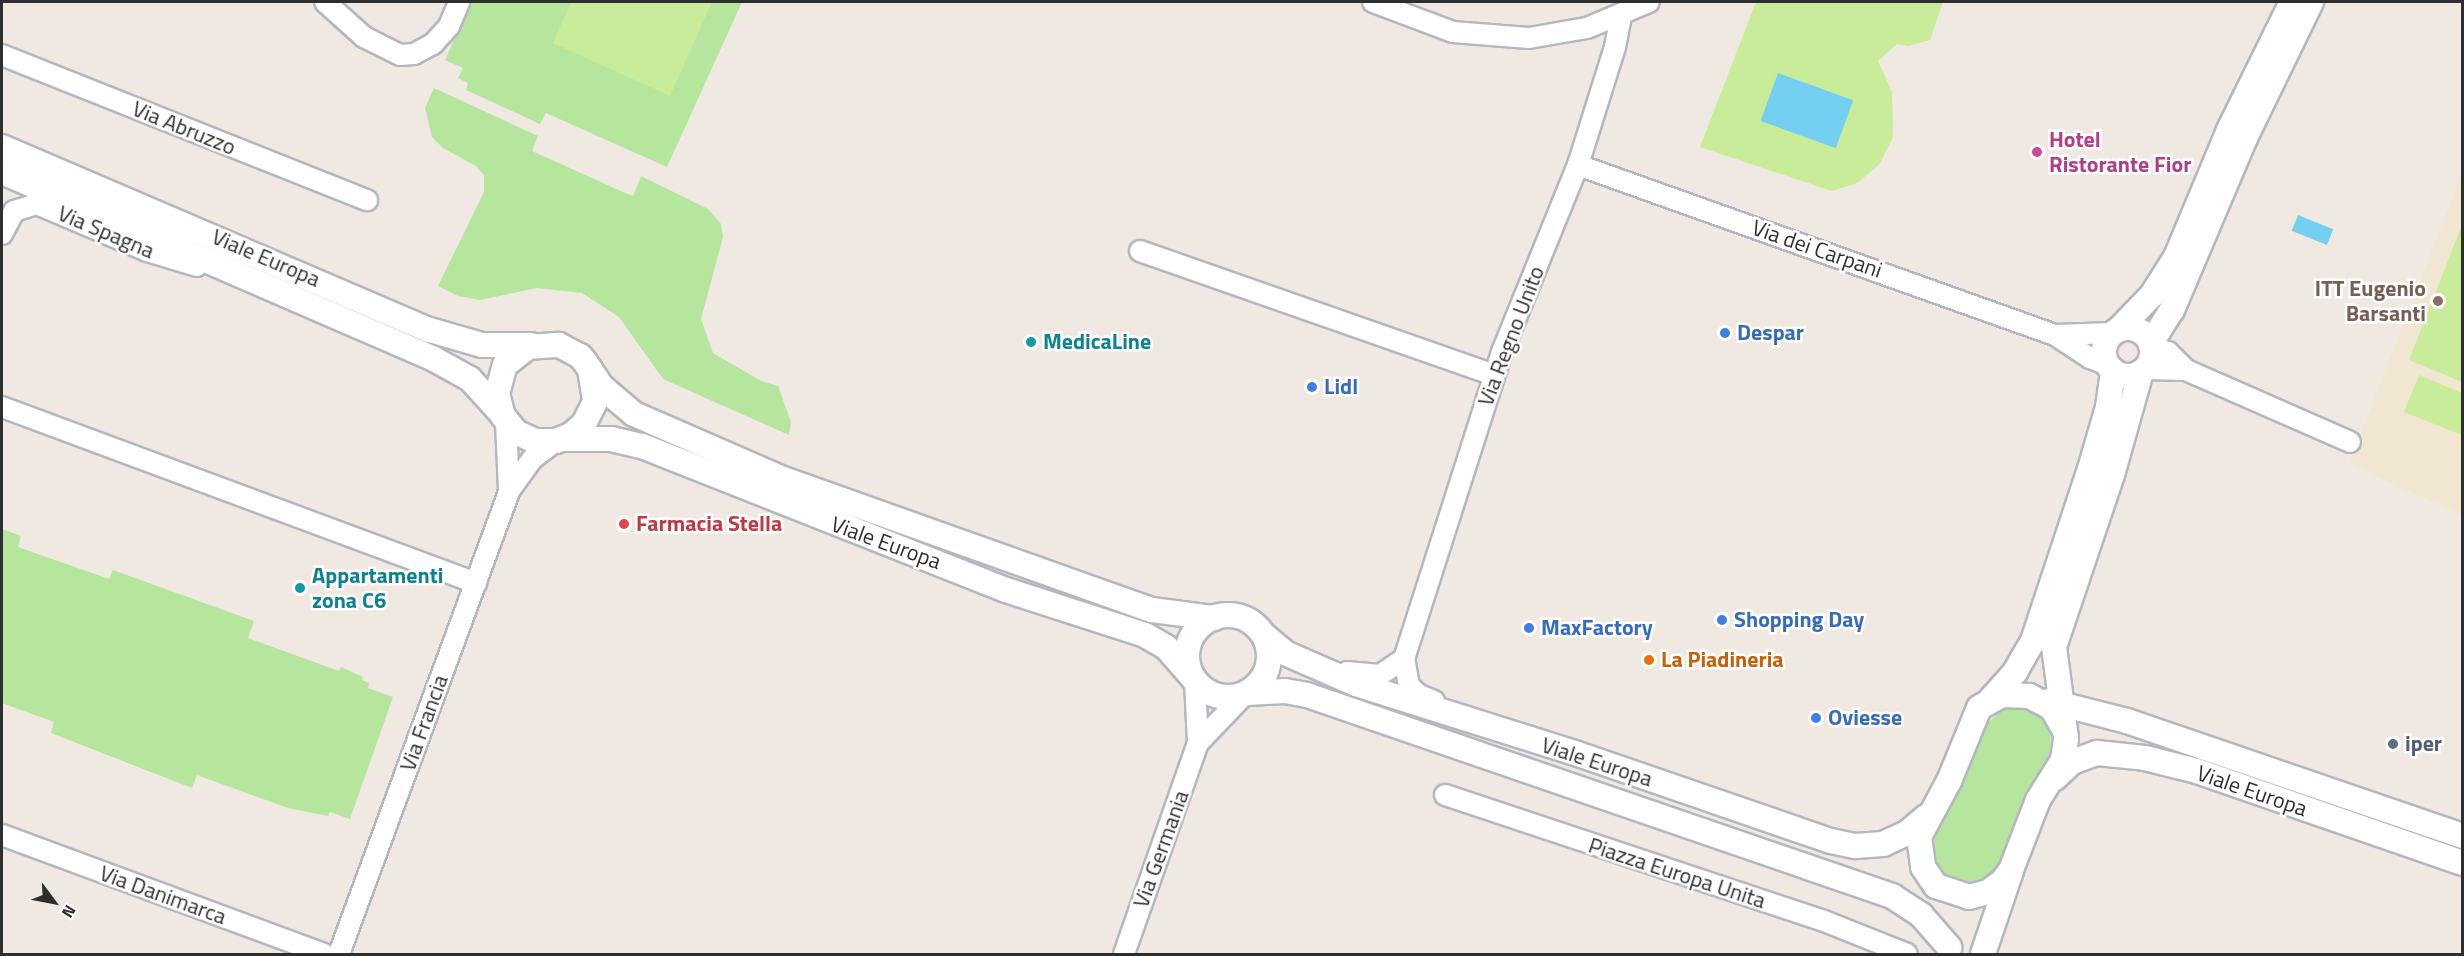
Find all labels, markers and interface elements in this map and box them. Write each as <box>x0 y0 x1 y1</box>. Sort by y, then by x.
street label: Via Abruzzo <box>129 95 239 161</box>
place label: Hotel Ristorante Fior <box>2049 126 2191 178</box>
marker: Hotel Ristorante Fior <box>2030 145 2044 159</box>
street label: Via Spagna <box>54 200 158 264</box>
street label: Via dei Carpani <box>1749 214 1885 284</box>
street label: Viale Europa <box>208 223 324 293</box>
street label: Via Regno Unito <box>1472 262 1550 410</box>
place label: ITT Eugenio Barsanti <box>2315 275 2426 326</box>
marker: ITT Eugenio Barsanti <box>2431 294 2445 308</box>
place label: Despar <box>1737 320 1804 346</box>
marker: Despar <box>1718 326 1732 340</box>
place label: MedicaLine <box>1043 329 1151 355</box>
marker: MedicaLine <box>1024 335 1038 349</box>
place label: Lidl <box>1324 374 1358 400</box>
marker: Lidl <box>1305 380 1319 394</box>
place label: Farmacia Stella <box>636 511 782 537</box>
street label: Viale Europa <box>827 511 945 575</box>
marker: Farmacia Stella <box>617 517 631 531</box>
place label: Appartamenti zona C6 <box>312 562 443 614</box>
marker: Appartamenti zona C6 <box>293 581 307 595</box>
place label: Shopping Day <box>1734 607 1864 633</box>
marker: Shopping Day <box>1715 613 1729 627</box>
place label: MaxFactory <box>1541 615 1653 641</box>
marker: MaxFactory <box>1522 621 1536 635</box>
place label: La Piadineria <box>1661 647 1784 673</box>
marker: La Piadineria <box>1642 653 1656 667</box>
street label: Via Francia <box>394 671 454 775</box>
place label: Oviesse <box>1828 705 1902 731</box>
marker: Oviesse <box>1809 711 1823 725</box>
place label: iper <box>2405 731 2442 757</box>
street label: Viale Europa <box>1538 732 1656 792</box>
marker: iper <box>2386 737 2400 751</box>
street label: Viale Europa <box>2193 760 2311 822</box>
street label: Via Germania <box>1128 787 1194 911</box>
street label: Piazza Europa Unita <box>1585 832 1769 914</box>
street label: Via Danimarca <box>96 860 230 930</box>
north arrow <box>24 872 84 932</box>
text: N <box>56 900 82 923</box>

